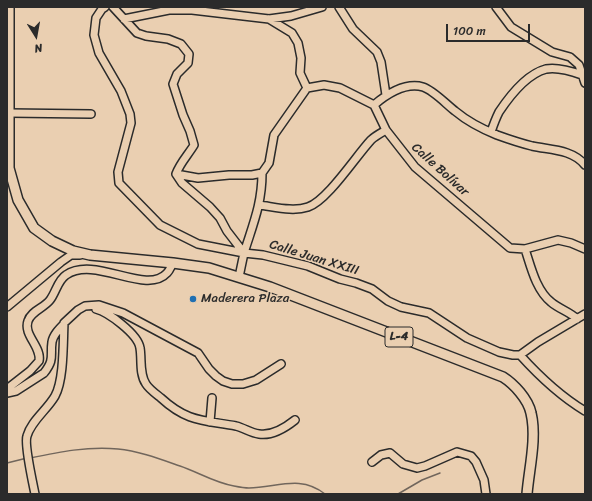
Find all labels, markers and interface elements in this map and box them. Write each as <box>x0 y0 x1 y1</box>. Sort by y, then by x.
north arrow <box>16 16 56 56</box>
scale bar <box>448 16 532 42</box>
text: 100 m <box>453 20 486 42</box>
text: N <box>33 38 44 58</box>
street label: Calle Bolívar <box>408 140 472 200</box>
street label: Calle Juan XXIII <box>268 237 360 279</box>
place label: Maderera Plaza <box>201 291 289 307</box>
marker: Maderera Plaza <box>188 294 198 304</box>
road number: L-4 <box>385 327 413 347</box>

